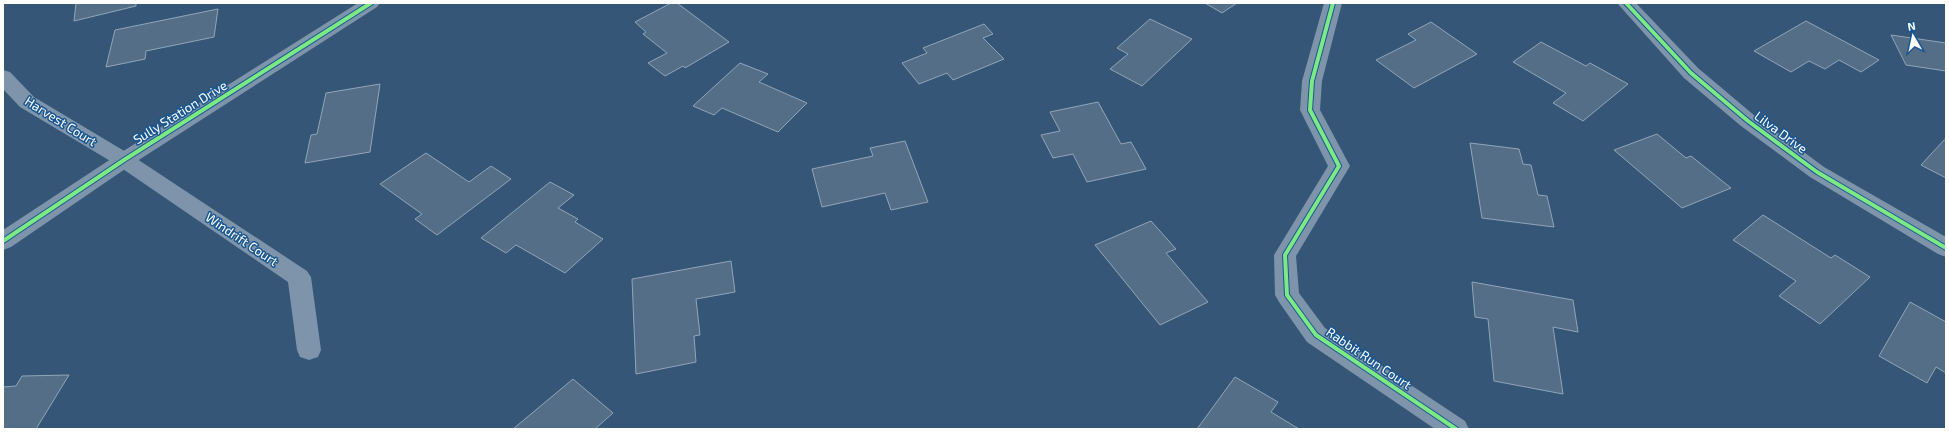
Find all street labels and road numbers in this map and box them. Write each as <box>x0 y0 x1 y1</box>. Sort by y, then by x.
street label: Sully Station Drive <box>130 77 230 147</box>
street label: Harvest Court <box>22 93 100 149</box>
street label: Lilva Drive <box>1752 108 1810 156</box>
street label: Windrift Court <box>203 209 281 269</box>
street label: Rabbit Run Court <box>1323 324 1415 392</box>

